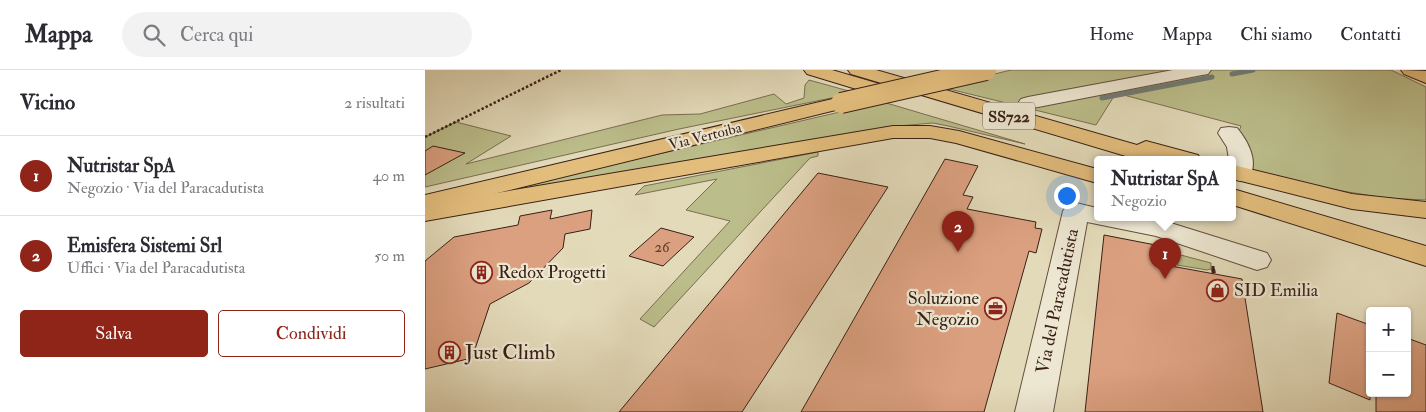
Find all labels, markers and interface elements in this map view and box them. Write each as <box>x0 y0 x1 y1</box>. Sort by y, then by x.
search box <box>122 12 472 57</box>
text: Mappa <box>25 19 92 50</box>
icon: search <box>140 21 168 49</box>
text: Cerca qui <box>180 23 253 47</box>
text: Home <box>1089 23 1134 46</box>
text: Mappa <box>1162 23 1212 46</box>
text: Chi siamo <box>1240 23 1312 46</box>
text: Contatti <box>1340 23 1401 46</box>
text: Vicino <box>20 89 75 116</box>
text: 2 risultati <box>344 93 405 113</box>
road number: SS722 <box>983 102 1035 129</box>
street label: Via Vertoiba <box>667 118 744 155</box>
text: Nutristar SpA <box>67 154 175 178</box>
popup <box>1094 156 1236 221</box>
text: 1 <box>33 166 39 186</box>
text: 40 m <box>372 166 405 186</box>
text: Nutristar SpA <box>1111 167 1219 191</box>
text: Negozio · Via del Paracadutista <box>67 178 264 198</box>
your location <box>1054 183 1080 209</box>
text: Negozio <box>1111 191 1167 211</box>
pin: 2 <box>942 211 974 252</box>
street label: Via del Paracadutista <box>1031 226 1084 376</box>
text: Emisfera Sistemi Srl <box>67 234 222 258</box>
house number: 26 <box>654 238 671 257</box>
pin: 1 <box>1149 238 1181 279</box>
text: 2 <box>32 246 40 266</box>
text: 50 m <box>374 246 405 266</box>
text: Uffici · Via del Paracadutista <box>67 258 245 278</box>
building icon: Redox Progetti <box>470 260 494 284</box>
place label: Redox Progetti <box>498 261 606 284</box>
shop icon: SID Emilia <box>1206 278 1230 302</box>
place label: SID Emilia <box>1234 279 1319 302</box>
place label: Soluzione Negozio <box>908 287 979 331</box>
office icon: Soluzione Negozio <box>983 296 1007 320</box>
map controls <box>1366 307 1411 397</box>
button: + <box>1366 307 1411 352</box>
button: Salva <box>20 310 208 357</box>
button: Condividi <box>218 310 405 357</box>
place label: Just Climb <box>464 339 555 366</box>
building icon: Just Climb <box>437 340 461 364</box>
button: − <box>1366 352 1411 397</box>

